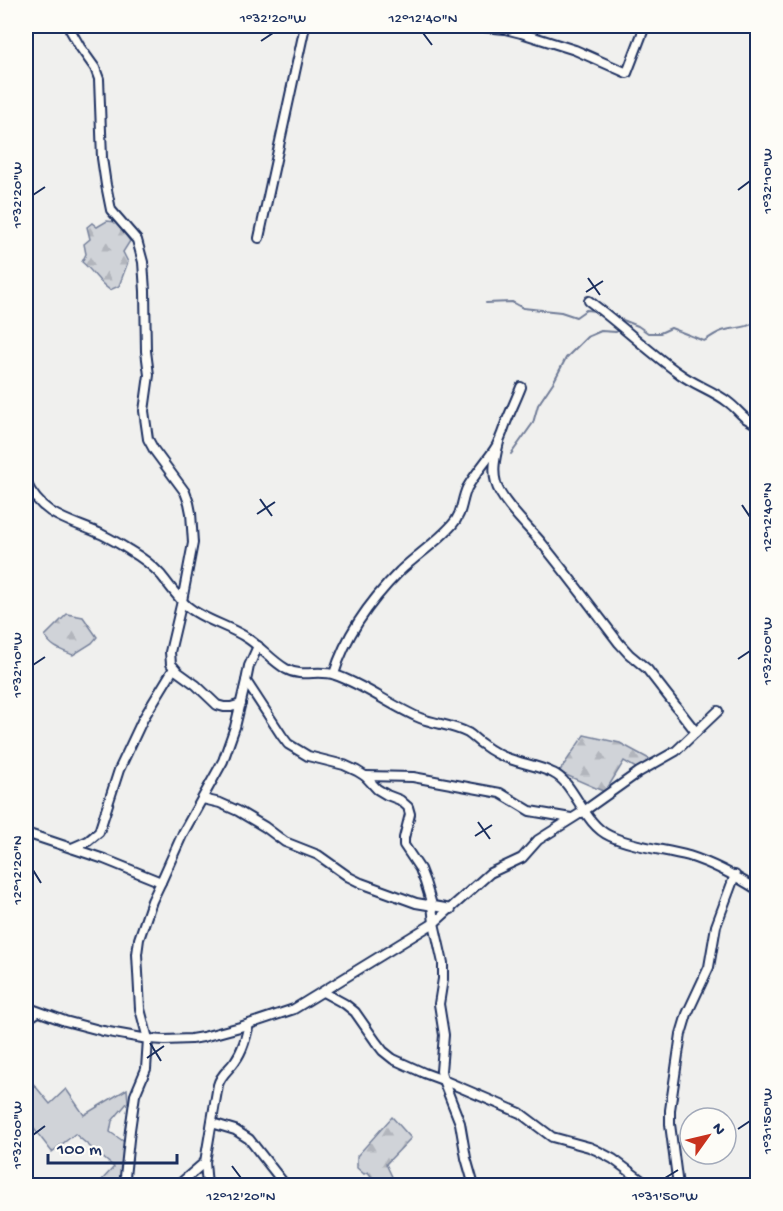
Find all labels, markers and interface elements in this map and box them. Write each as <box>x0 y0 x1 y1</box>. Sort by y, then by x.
text: 1°32'20"W <box>239 10 307 28</box>
text: 12°12'40"N <box>387 10 458 28</box>
text: 1°32'10"W <box>759 148 777 215</box>
text: 1°32'20"W <box>9 161 27 229</box>
text: 12°12'40"N <box>759 482 777 553</box>
text: 1°32'00"W <box>759 617 777 686</box>
text: 1°32'10"W <box>9 632 27 699</box>
text: 12°12'20"N <box>9 835 27 906</box>
text: 1°31'50"W <box>759 1088 777 1155</box>
text: 1°32'00"W <box>9 1101 27 1170</box>
north arrow <box>678 1106 738 1166</box>
text: N <box>707 1120 729 1140</box>
scale bar <box>48 1127 177 1165</box>
text: 100 m <box>56 1140 102 1161</box>
text: 12°12'20"N <box>205 1188 276 1206</box>
text: 1°31'50"W <box>631 1188 698 1206</box>

